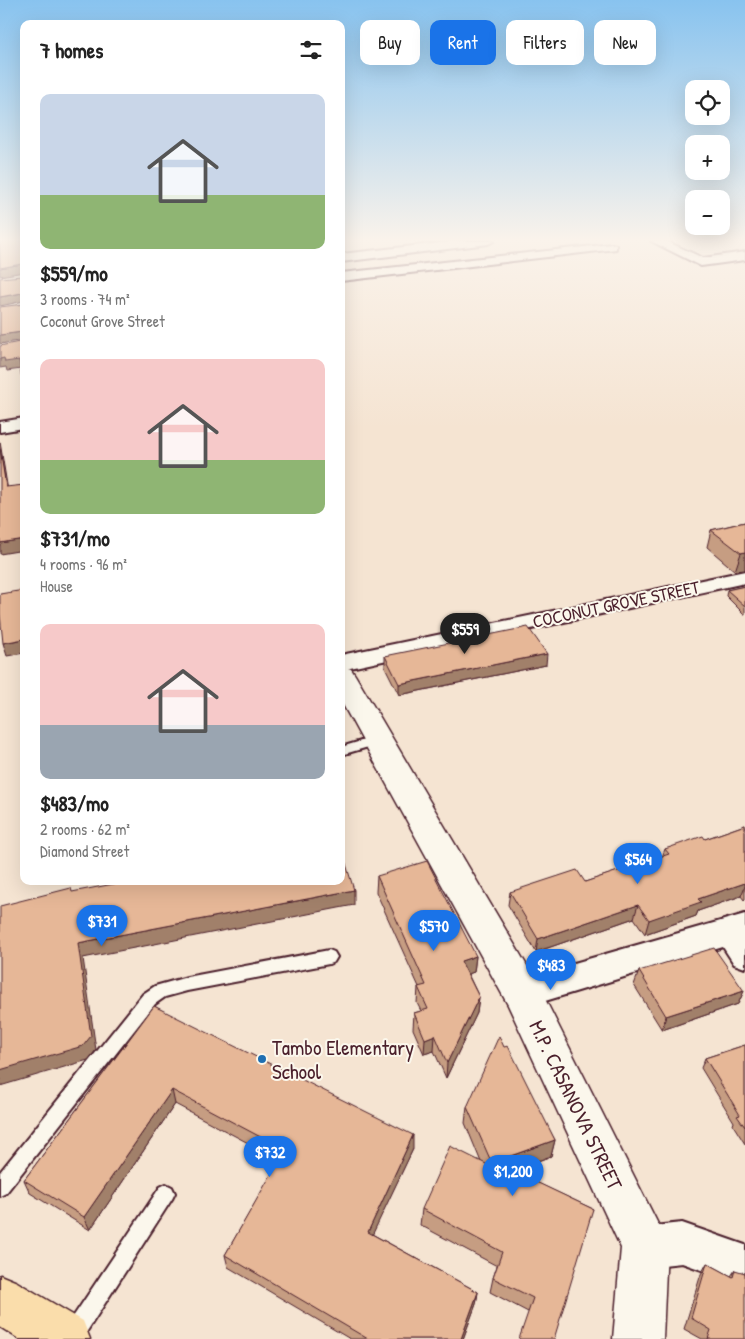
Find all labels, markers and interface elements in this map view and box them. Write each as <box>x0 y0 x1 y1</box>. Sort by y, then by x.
chip: Buy <box>360 20 420 65</box>
chip: Rent <box>430 20 496 65</box>
chip: Filters <box>506 20 584 65</box>
chip: New <box>594 20 656 65</box>
text: 7 homes <box>40 36 103 65</box>
icon: filters <box>297 36 325 64</box>
map controls <box>685 80 730 235</box>
button: locate <box>685 80 730 125</box>
icon: home <box>138 126 228 216</box>
button: + <box>685 135 730 180</box>
button: − <box>685 190 730 235</box>
text: $559/mo <box>40 259 108 288</box>
text: 3 rooms · 74 m² <box>40 288 130 310</box>
text: Coconut Grove Street <box>40 310 165 332</box>
icon: home <box>138 391 228 481</box>
text: $731/mo <box>40 524 110 553</box>
text: 4 rooms · 96 m² <box>40 553 127 575</box>
street label: COCONUT GROVE STREET <box>530 574 702 634</box>
text: House <box>40 575 73 597</box>
pin: $559 <box>435 612 495 655</box>
text: $559 <box>451 618 479 640</box>
icon: home <box>138 656 228 746</box>
text: $483/mo <box>40 789 109 818</box>
text: 2 rooms · 62 m² <box>40 818 130 840</box>
text: Diamond Street <box>40 840 129 862</box>
pin: $564 <box>608 842 668 885</box>
text: $564 <box>624 848 652 870</box>
pin: $731 <box>72 904 132 947</box>
text: $731 <box>87 910 117 932</box>
pin: $570 <box>404 910 464 952</box>
text: $570 <box>419 915 449 937</box>
pin: $483 <box>521 948 581 991</box>
text: $483 <box>537 954 565 976</box>
street label: M.P. CASANOVA STREET <box>522 1015 630 1196</box>
place label: Tambo Elementary School <box>272 1033 414 1086</box>
marker: Tambo Elementary School <box>256 1053 268 1065</box>
pin: $732 <box>240 1136 300 1178</box>
text: $732 <box>255 1141 285 1163</box>
pin: $1,200 <box>472 1154 554 1197</box>
text: $1,200 <box>494 1160 532 1182</box>

